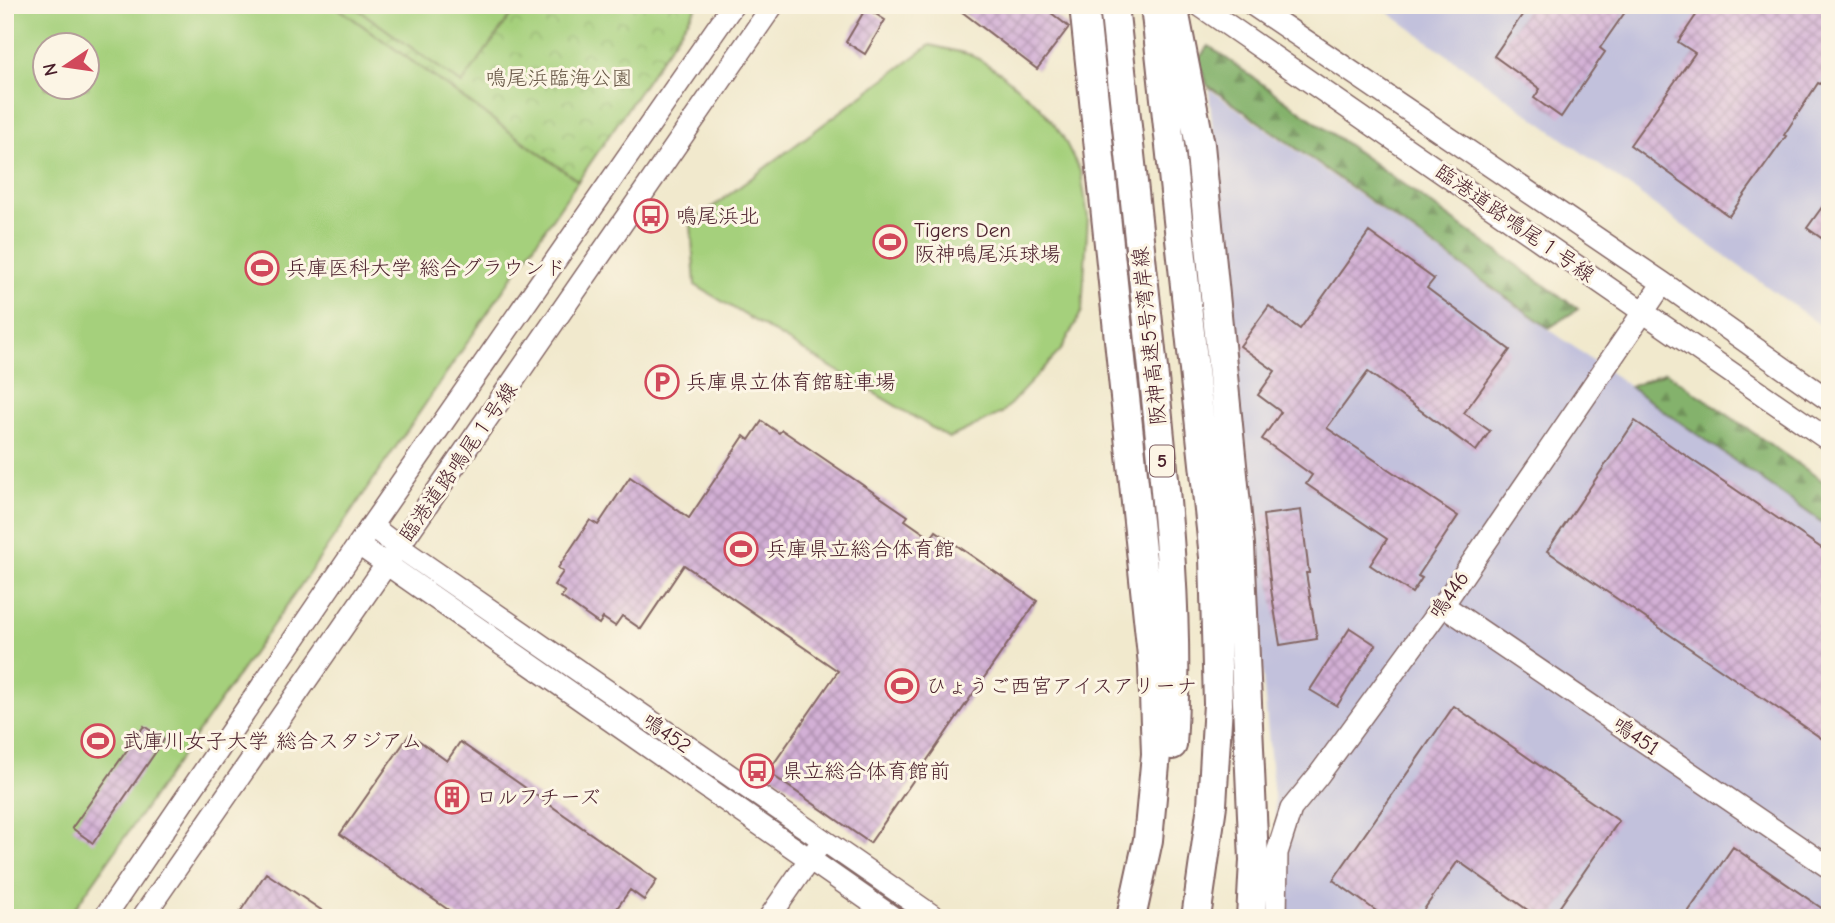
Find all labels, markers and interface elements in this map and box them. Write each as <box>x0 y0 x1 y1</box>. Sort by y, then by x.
north arrow <box>32 32 102 102</box>
text: N <box>38 61 63 78</box>
park label: 鳴尾浜臨海公園 <box>486 66 633 90</box>
street label: 臨港道路鳴尾１号線 <box>1431 159 1599 287</box>
bus stop icon: 鳴尾浜北 <box>632 197 670 235</box>
place label: 鳴尾浜北 <box>676 204 760 228</box>
place label: Tigers Den 阪神鳴尾浜球場 <box>914 218 1061 266</box>
sports icon: Tigers Den 阪神鳴尾浜球場 <box>871 223 909 261</box>
street label: 阪神高速5号湾岸線 <box>1128 246 1170 426</box>
sports icon: 兵庫医科大学 総合グラウンド <box>243 249 281 287</box>
place label: 兵庫医科大学 総合グラウンド <box>286 256 566 280</box>
parking icon: 兵庫県立体育館駐車場 <box>643 363 681 401</box>
place label: 兵庫県立体育館駐車場 <box>686 370 896 394</box>
street label: 臨港道路鳴尾１号線 <box>394 378 522 546</box>
road number: 5 <box>1150 446 1174 476</box>
sports icon: 兵庫県立総合体育館 <box>722 530 760 568</box>
place label: 兵庫県立総合体育館 <box>766 537 955 561</box>
street label: 鳴446 <box>1424 567 1474 623</box>
sports icon: ひょうご西宮アイスアリーナ <box>883 667 921 705</box>
place label: ひょうご西宮アイスアリーナ <box>926 674 1197 698</box>
street label: 鳴452 <box>638 708 696 758</box>
street label: 鳴451 <box>1608 712 1664 760</box>
sports icon: 武庫川女子大学 総合スタジアム <box>79 722 117 760</box>
place label: 武庫川女子大学 総合スタジアム <box>122 729 423 753</box>
bus stop icon: 県立総合体育館前 <box>738 752 776 790</box>
place label: 県立総合体育館前 <box>782 759 950 783</box>
building icon: ロルフチーズ <box>433 778 471 816</box>
place label: ロルフチーズ <box>476 785 600 809</box>

